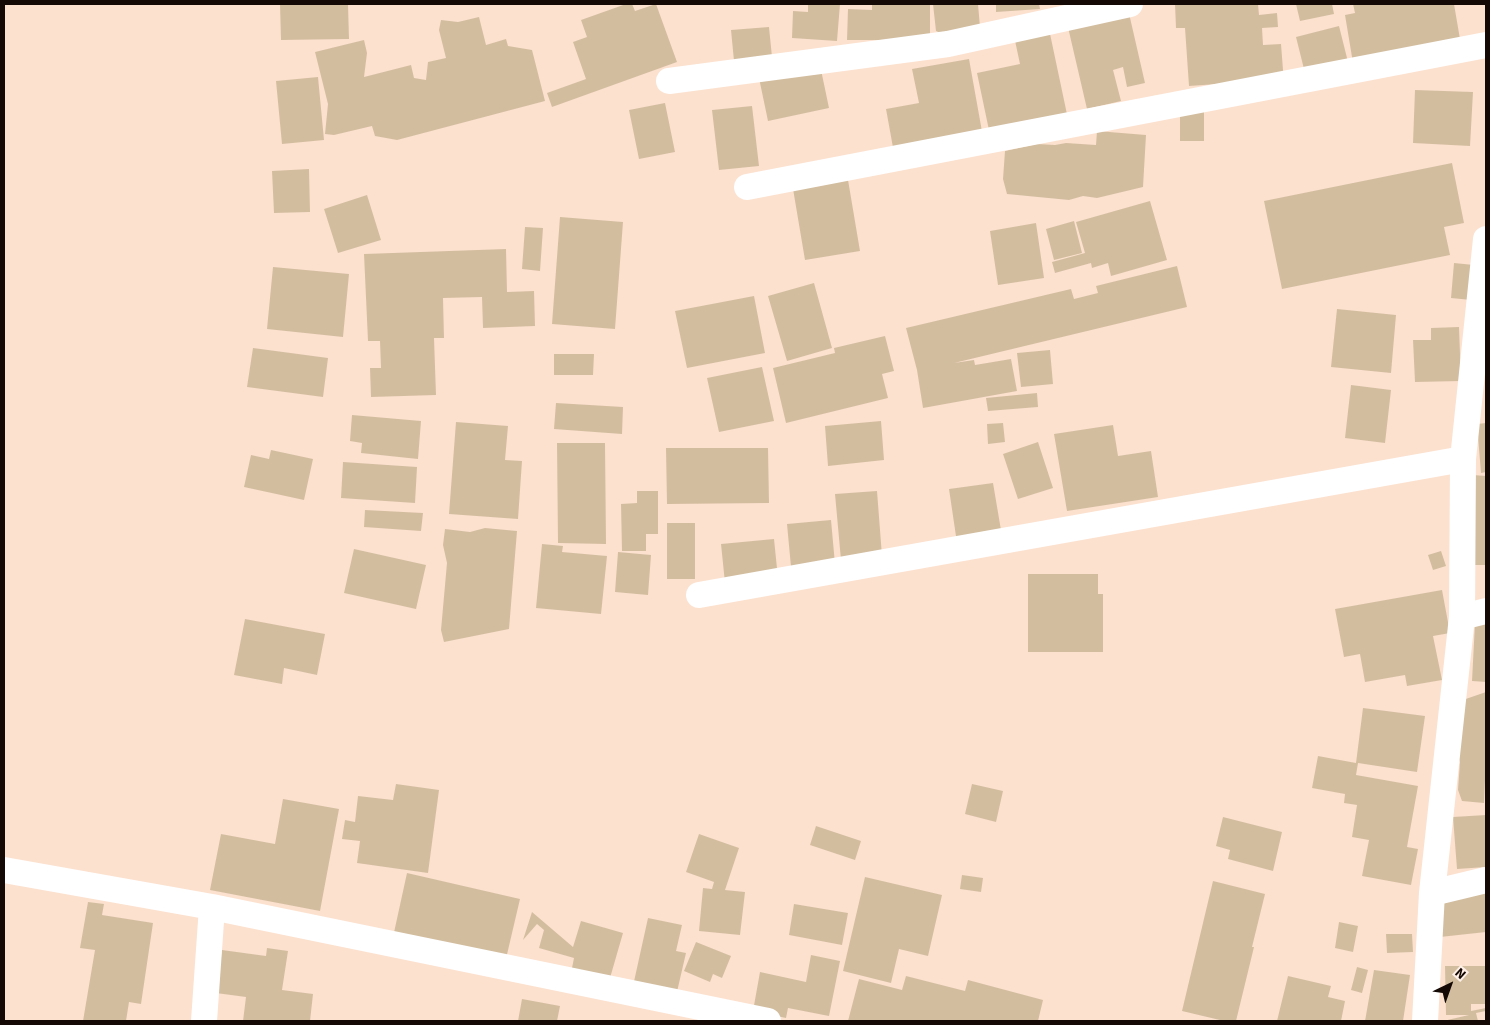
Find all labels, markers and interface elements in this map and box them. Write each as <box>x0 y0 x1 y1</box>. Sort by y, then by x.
north arrow <box>1425 960 1475 1010</box>
text: N <box>1450 963 1470 984</box>

